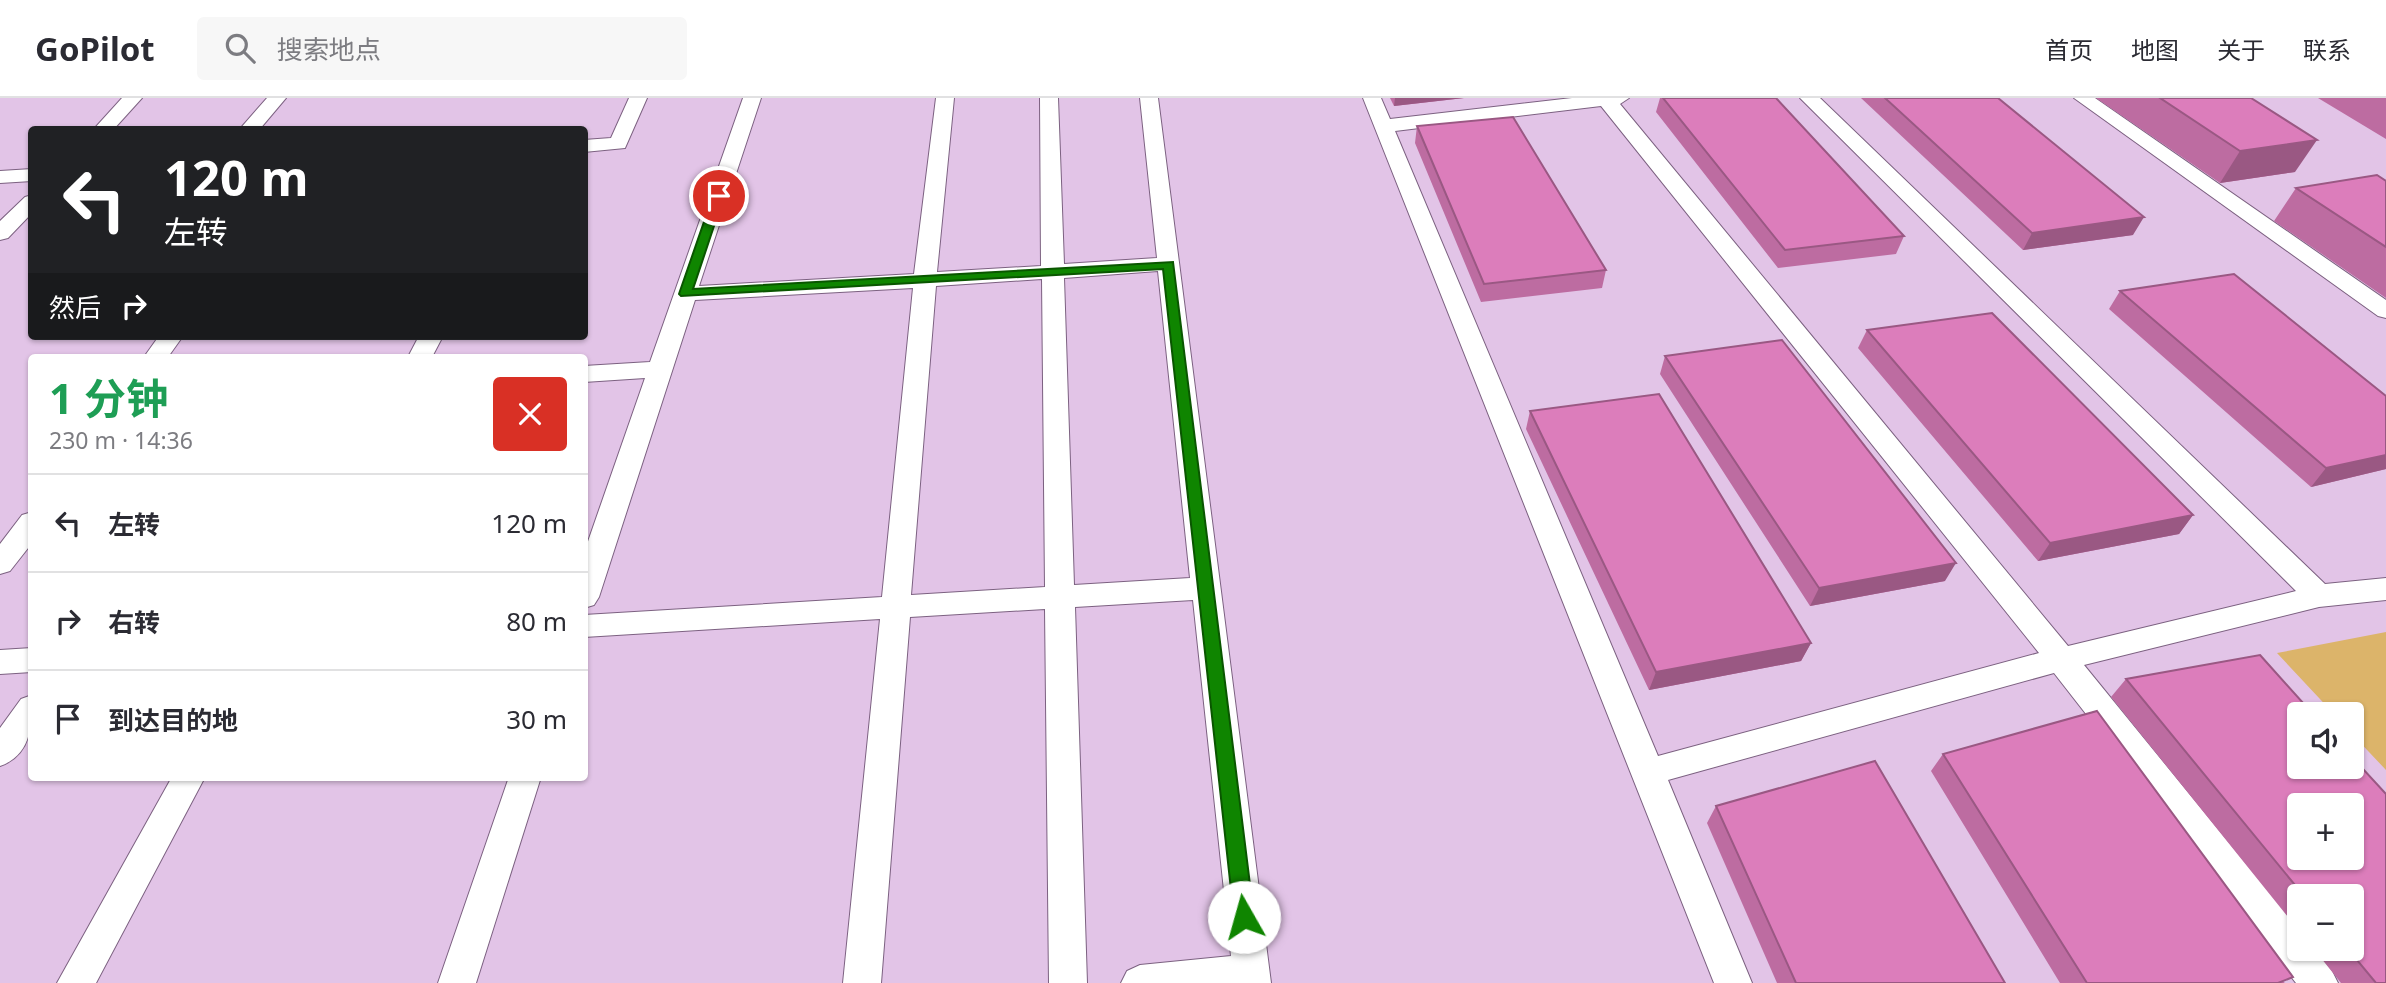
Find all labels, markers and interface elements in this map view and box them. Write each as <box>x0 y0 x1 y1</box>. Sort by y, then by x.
search box <box>197 17 687 80</box>
text: GoPilot <box>35 26 155 71</box>
icon: search <box>221 29 259 67</box>
text: 搜索地点 <box>277 31 381 67</box>
text: 首页 <box>2045 33 2093 66</box>
text: 地图 <box>2131 33 2179 66</box>
text: 关于 <box>2217 33 2265 66</box>
text: 联系 <box>2303 33 2351 66</box>
text: 120 m <box>164 144 309 210</box>
icon: left <box>49 154 140 245</box>
pin <box>689 166 749 226</box>
icon: arrive <box>700 177 738 215</box>
text: 左转 <box>164 210 228 253</box>
icon: right <box>115 287 153 325</box>
text: 然后 <box>49 289 101 325</box>
text: 1 分钟 <box>49 369 168 426</box>
button: close <box>493 377 567 451</box>
text: 230 m · 14:36 <box>49 424 193 456</box>
icon: left <box>49 504 87 542</box>
text: 120 m <box>491 505 567 541</box>
text: 左转 <box>108 506 160 542</box>
icon: right <box>49 602 87 640</box>
text: 80 m <box>506 603 567 639</box>
text: 右转 <box>108 604 160 640</box>
icon: arrive <box>49 700 87 738</box>
text: 30 m <box>506 701 567 737</box>
text: 到达目的地 <box>108 702 238 738</box>
map controls <box>2287 702 2364 961</box>
button: sound <box>2287 702 2364 779</box>
button: + <box>2287 793 2364 870</box>
position arrow <box>1207 880 1281 954</box>
button: − <box>2287 884 2364 961</box>

